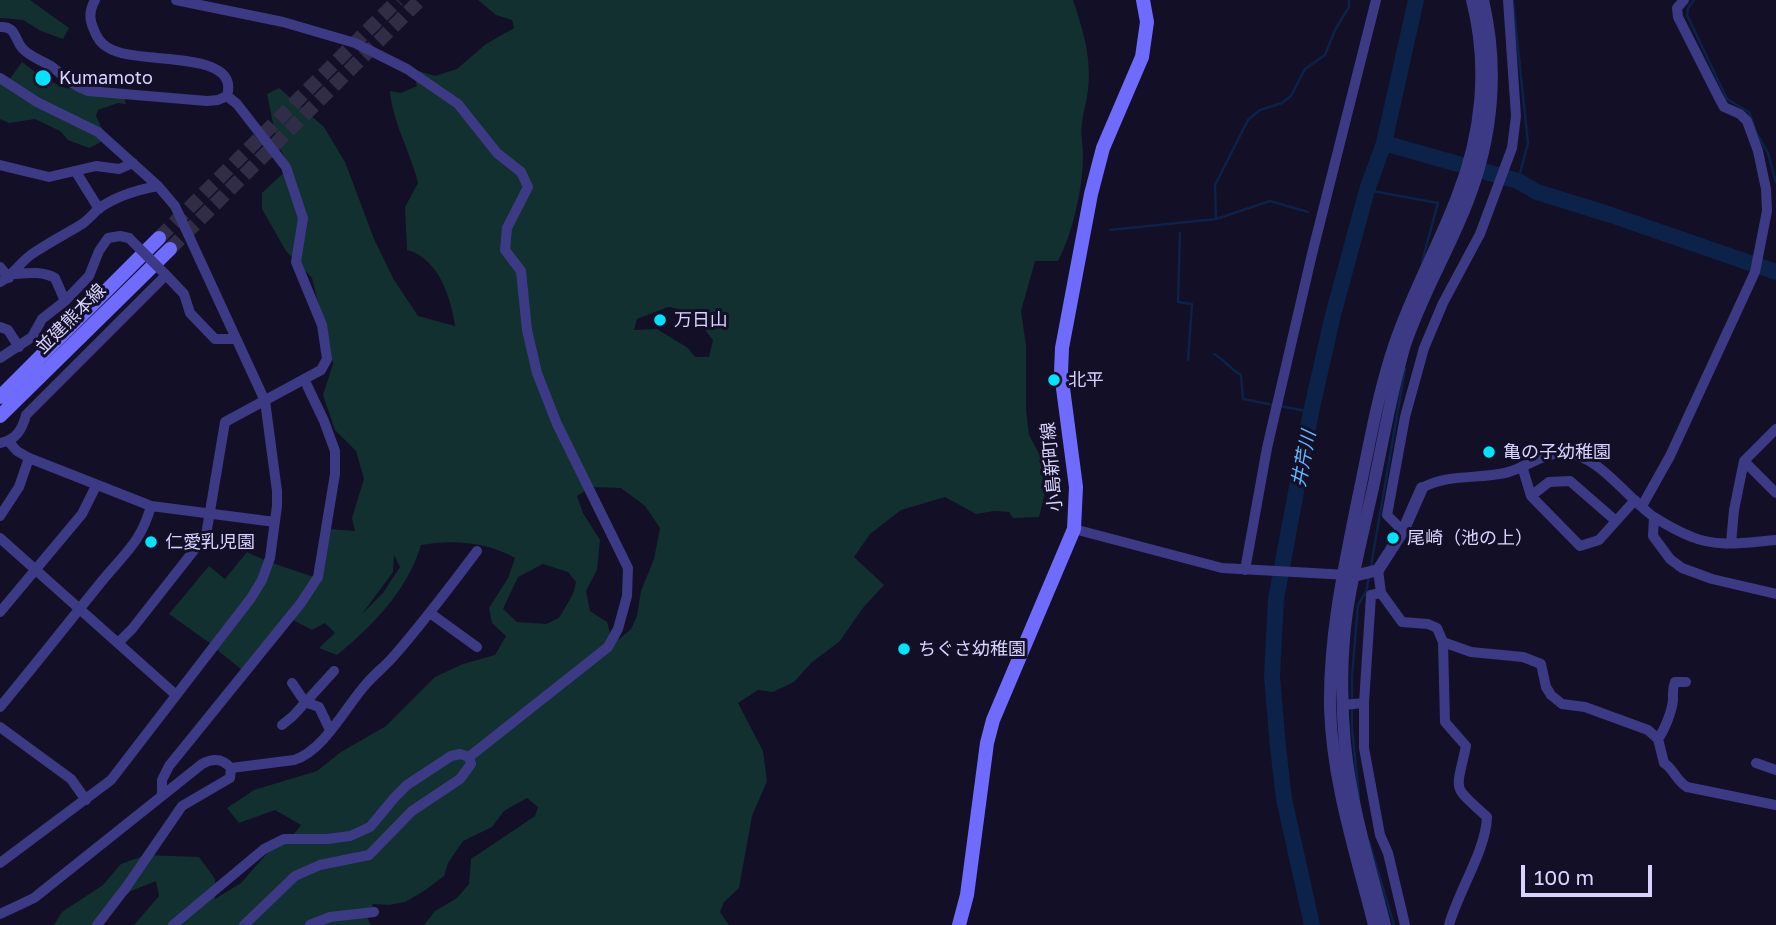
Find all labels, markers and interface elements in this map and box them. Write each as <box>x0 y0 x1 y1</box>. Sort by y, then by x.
place label: Kumamoto <box>59 67 153 89</box>
marker: Kumamoto <box>33 68 53 88</box>
street label: 並建熊本線 <box>32 280 110 358</box>
place label: 万日山 <box>674 309 728 331</box>
marker: 万日山 <box>652 312 668 328</box>
place label: 北平 <box>1068 369 1104 391</box>
marker: 北平 <box>1046 372 1062 388</box>
street label: 小島新町線 <box>1037 421 1067 513</box>
water label: 井芹川 <box>1287 429 1321 489</box>
place label: 亀の子幼稚園 <box>1503 441 1611 463</box>
marker: 亀の子幼稚園 <box>1481 444 1497 460</box>
place label: 尾崎（池の上） <box>1407 527 1533 549</box>
marker: 尾崎（池の上） <box>1385 530 1401 546</box>
place label: 仁愛乳児園 <box>165 531 255 553</box>
marker: 仁愛乳児園 <box>143 534 159 550</box>
place label: ちぐさ幼稚園 <box>918 638 1026 660</box>
marker: ちぐさ幼稚園 <box>896 641 912 657</box>
scale bar <box>1524 852 1655 896</box>
text: 100 m <box>1534 864 1594 890</box>

